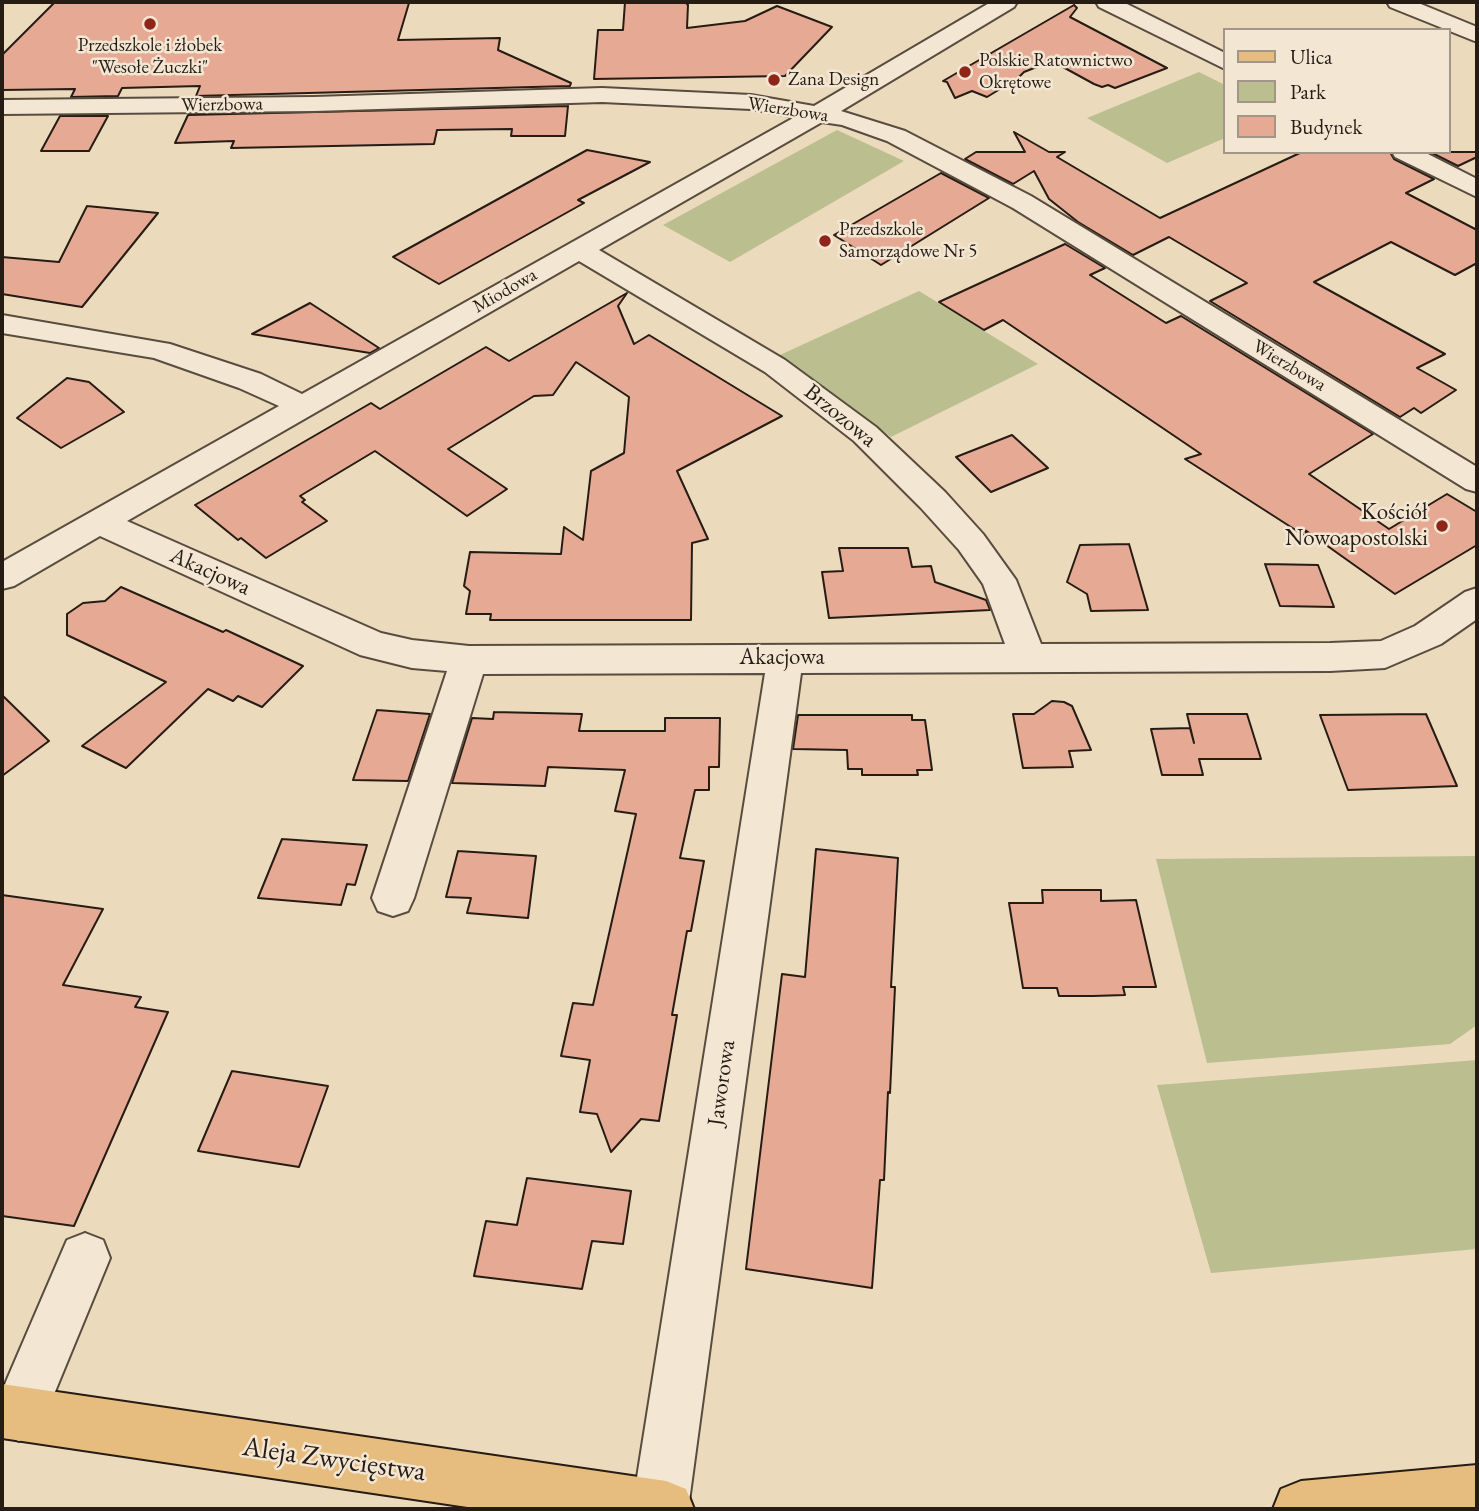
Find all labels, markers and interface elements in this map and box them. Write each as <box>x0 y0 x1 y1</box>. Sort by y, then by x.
marker: Przedszkole i żłobek "Wesołe Żuczki" <box>142 16 158 32</box>
legend <box>1224 28 1451 154</box>
place label: Przedszkole i żłobek "Wesołe Żuczki" <box>78 35 222 79</box>
text: Ulica <box>1290 43 1332 70</box>
place label: Polskie Ratownictwo Okrętowe <box>979 50 1133 94</box>
marker: Polskie Ratownictwo Okrętowe <box>957 64 973 80</box>
place label: Zana Design <box>788 69 879 91</box>
marker: Zana Design <box>766 72 782 88</box>
text: Park <box>1290 78 1326 105</box>
street label: Wierzbowa <box>746 92 830 128</box>
street label: Wierzbowa <box>181 93 263 117</box>
text: Budynek <box>1290 113 1362 140</box>
place label: Przedszkole Samorządowe Nr 5 <box>839 219 977 263</box>
marker: Przedszkole Samorządowe Nr 5 <box>817 233 833 249</box>
street label: Miodowa <box>469 264 541 318</box>
street label: Wierzbowa <box>1248 335 1330 397</box>
street label: Brzozowa <box>798 378 882 454</box>
place label: Kościół Nowoapostolski <box>1285 499 1428 553</box>
marker: Kościół Nowoapostolski <box>1434 518 1450 534</box>
street label: Akacjowa <box>165 542 255 602</box>
street label: Akacjowa <box>739 644 825 672</box>
street label: Jaworowa <box>702 1038 742 1128</box>
street label: Aleja Zwycięstwa <box>240 1431 428 1489</box>

